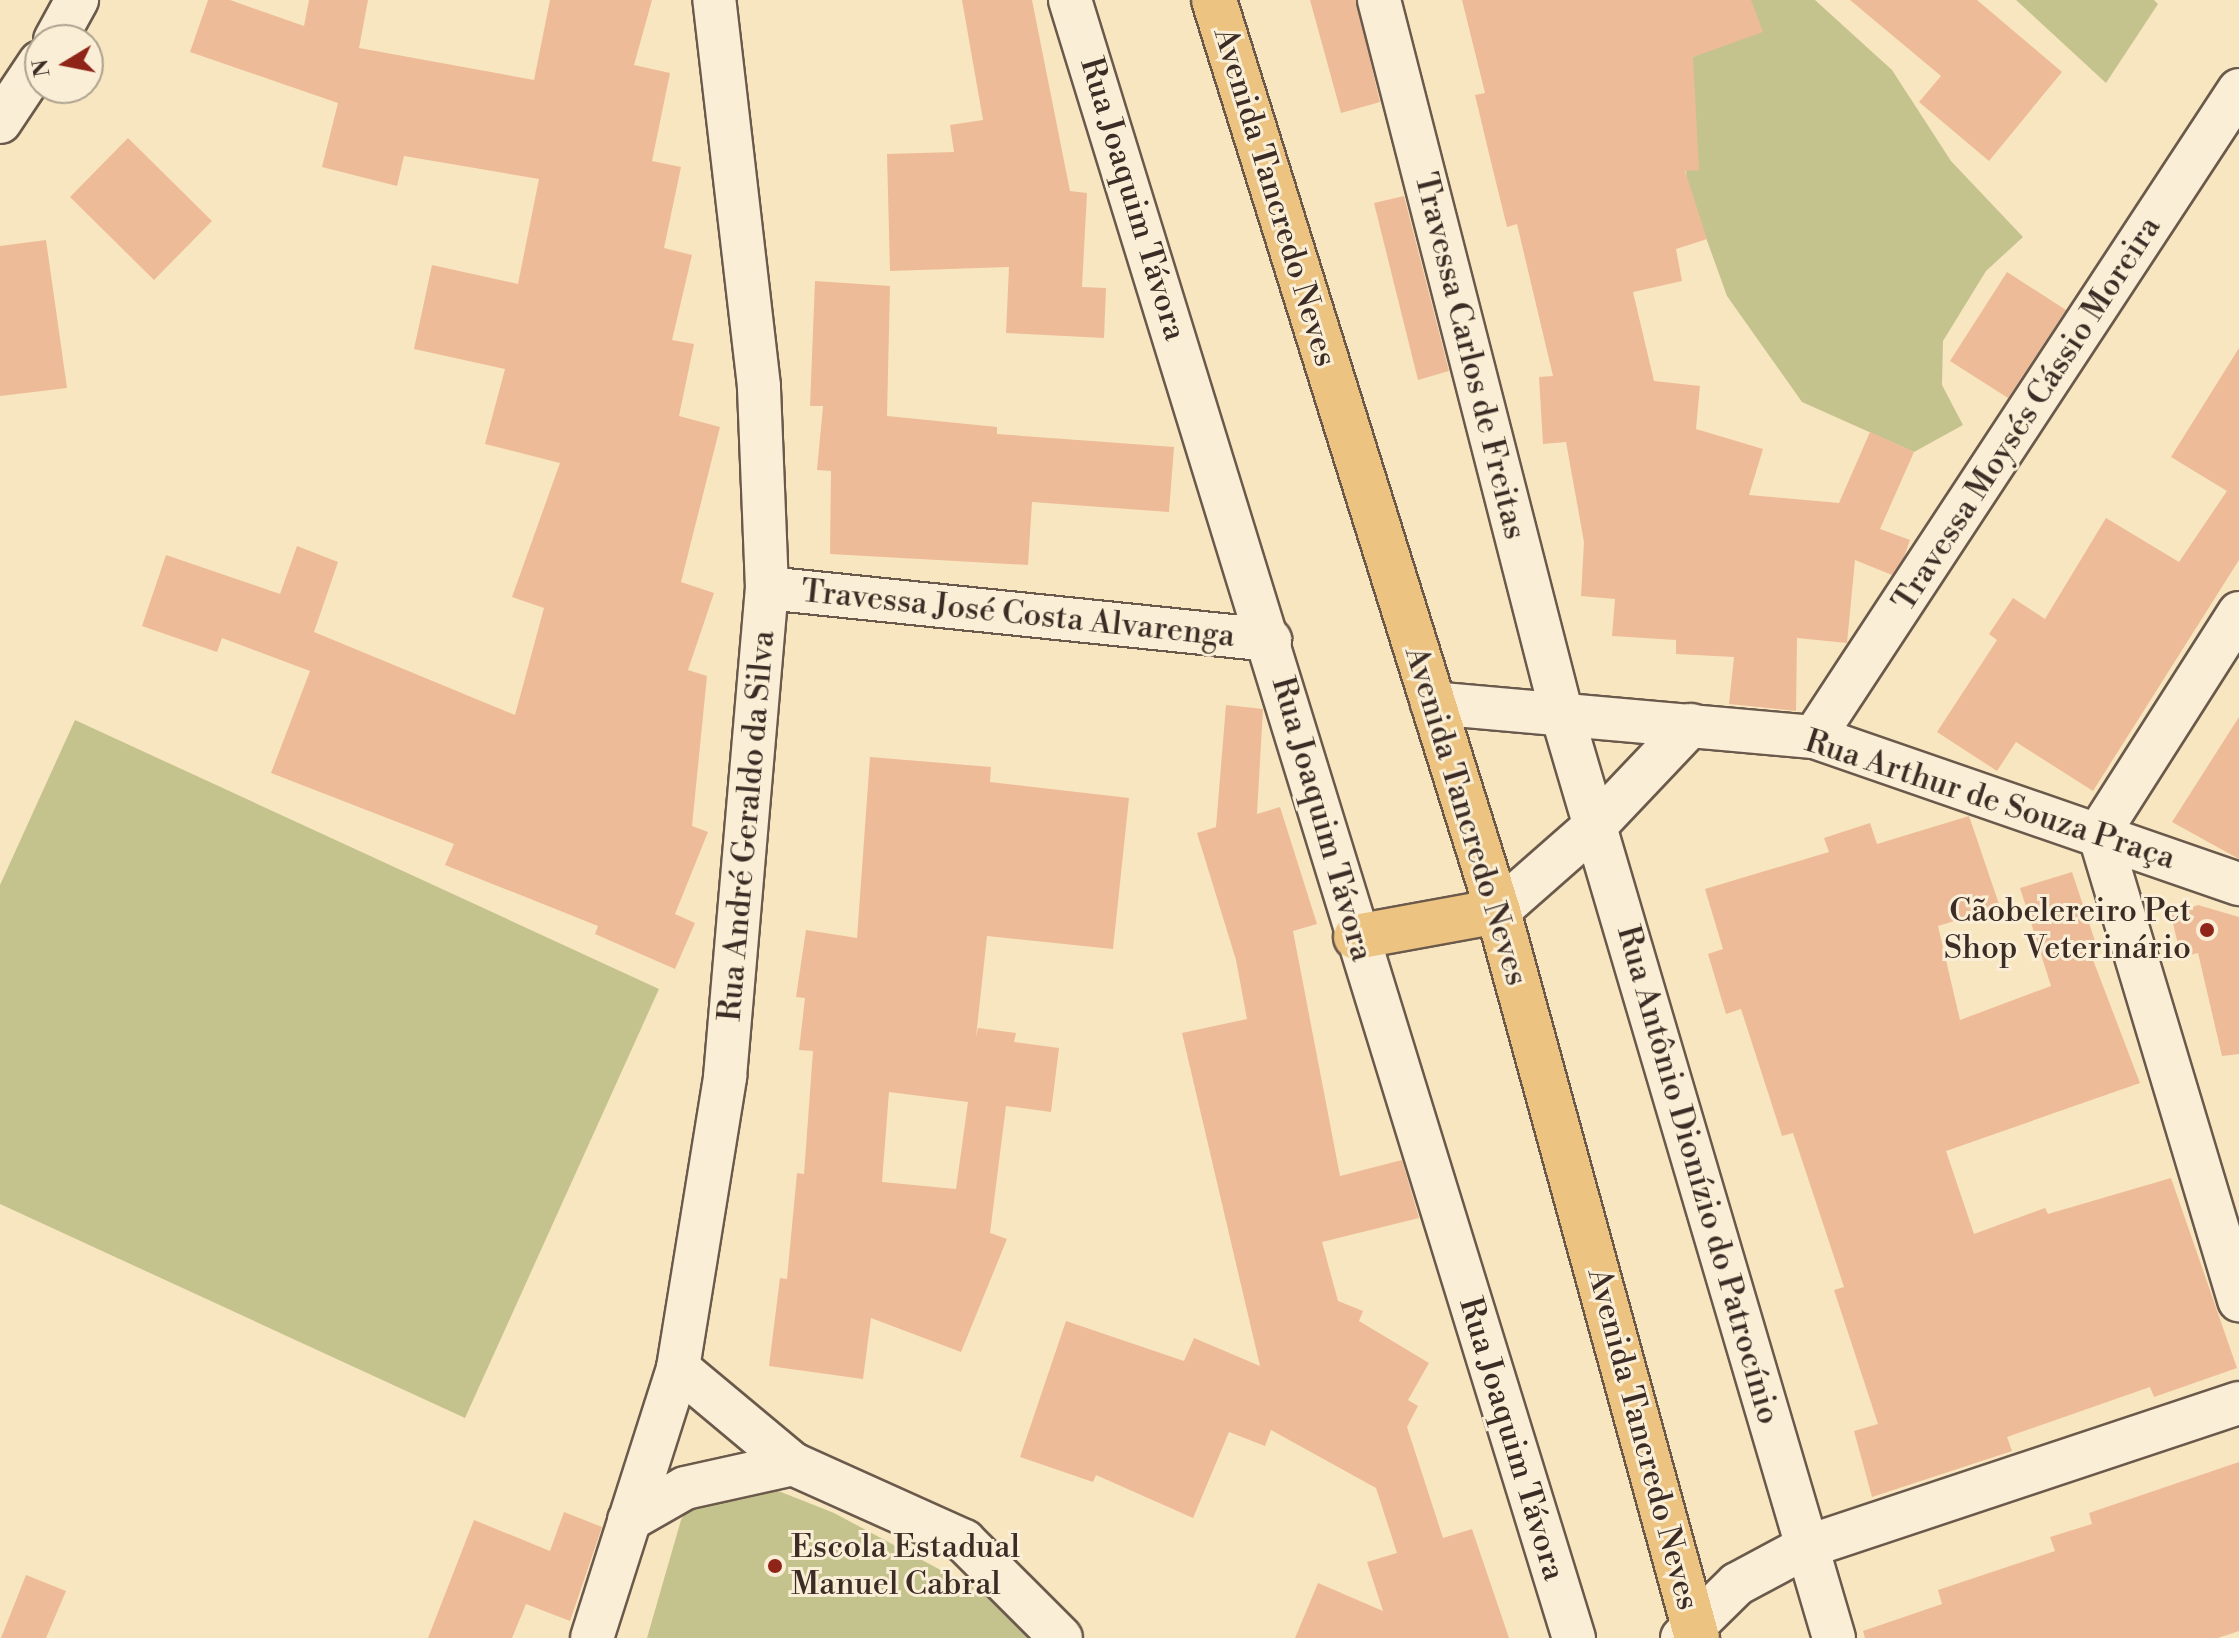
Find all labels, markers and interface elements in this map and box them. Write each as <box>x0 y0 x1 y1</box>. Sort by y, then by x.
street label: Avenida Tancredo Neves <box>1205 23 1345 371</box>
north arrow <box>24 24 104 104</box>
street label: Rua Joaquim Távora <box>1072 53 1194 345</box>
text: N <box>27 57 57 79</box>
street label: Travessa Carlos de Freitas <box>1406 169 1534 543</box>
street label: Travessa Moysés Cássio Moreira <box>1885 209 2169 619</box>
street label: Travessa José Costa Alvarenga <box>799 572 1237 656</box>
street label: Rua André Geraldo da Silva <box>711 629 783 1023</box>
street label: Avenida Tancredo Neves <box>1396 642 1536 990</box>
street label: Rua Joaquim Távora <box>1263 672 1381 966</box>
street label: Rua Arthur de Souza Praça <box>1800 722 2180 878</box>
place label: Cãobelereiro Pet Shop Veterinário <box>1944 893 2191 968</box>
street label: Rua Antônio Dionízio do Patrocínio <box>1608 921 1788 1429</box>
marker: Cãobelereiro Pet Shop Veterinário <box>2198 921 2216 939</box>
street label: Avenida Tancredo Neves <box>1579 1264 1707 1614</box>
street label: Rua Joaquim Távora <box>1451 1293 1573 1585</box>
place label: Escola Estadual Manuel Cabral <box>791 1529 1020 1604</box>
marker: Escola Estadual Manuel Cabral <box>766 1557 784 1575</box>

